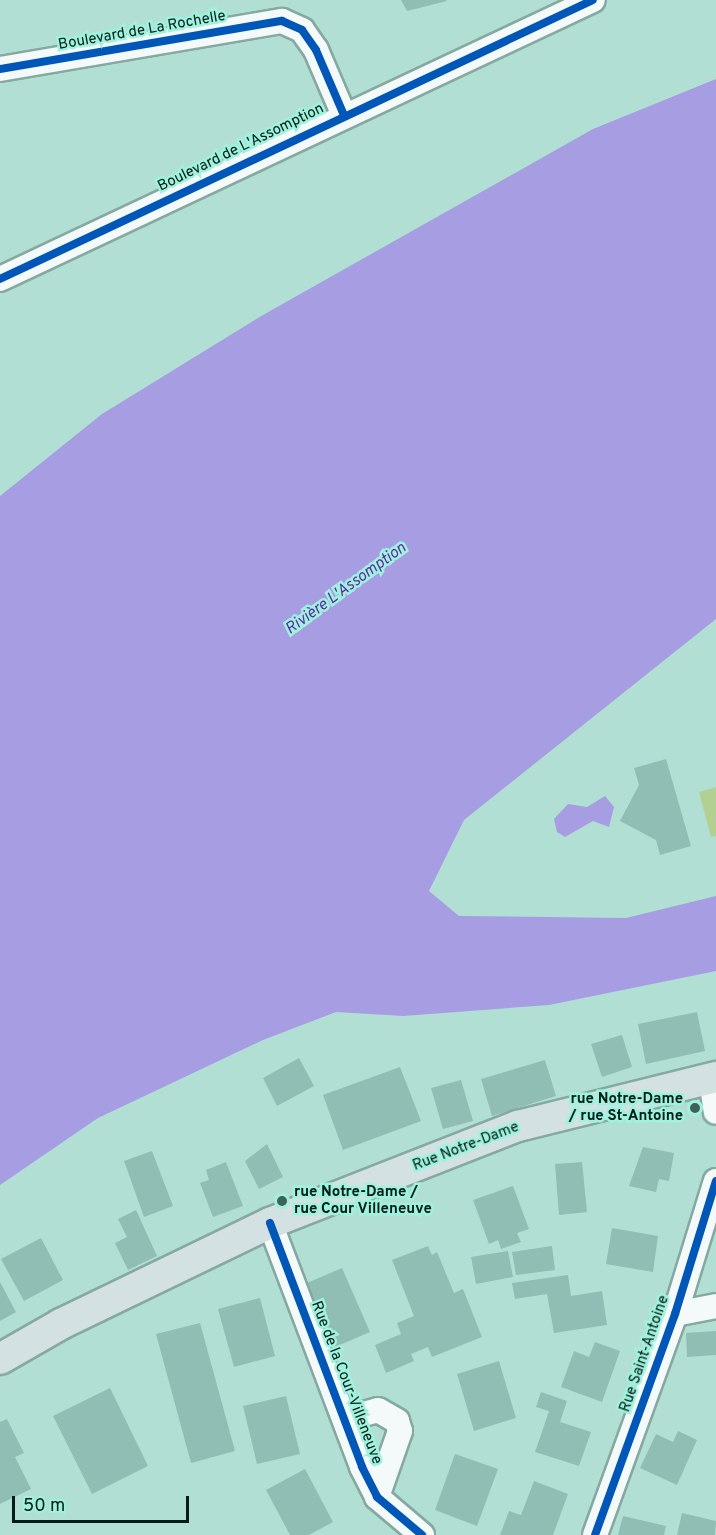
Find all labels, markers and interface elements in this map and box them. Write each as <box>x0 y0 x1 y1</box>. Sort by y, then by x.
street label: Boulevard de La Rochelle <box>57 7 227 55</box>
street label: Boulevard de L'Assomption <box>155 100 327 196</box>
water label: Rivière L'Assomption <box>282 539 410 639</box>
place label: rue Notre-Dame / rue St-Antoine <box>569 1090 683 1125</box>
marker: rue Notre-Dame / rue St-Antoine <box>688 1101 702 1115</box>
street label: Rue Notre-Dame <box>410 1118 522 1176</box>
place label: rue Notre-Dame / rue Cour Villeneuve <box>294 1183 432 1218</box>
marker: rue Notre-Dame / rue Cour Villeneuve <box>275 1194 289 1208</box>
street label: Rue Saint-Antoine <box>617 1293 673 1415</box>
street label: Rue de la Cour-Villeneuve <box>307 1299 385 1467</box>
scale bar <box>15 1484 192 1522</box>
text: 50 m <box>23 1495 65 1518</box>

